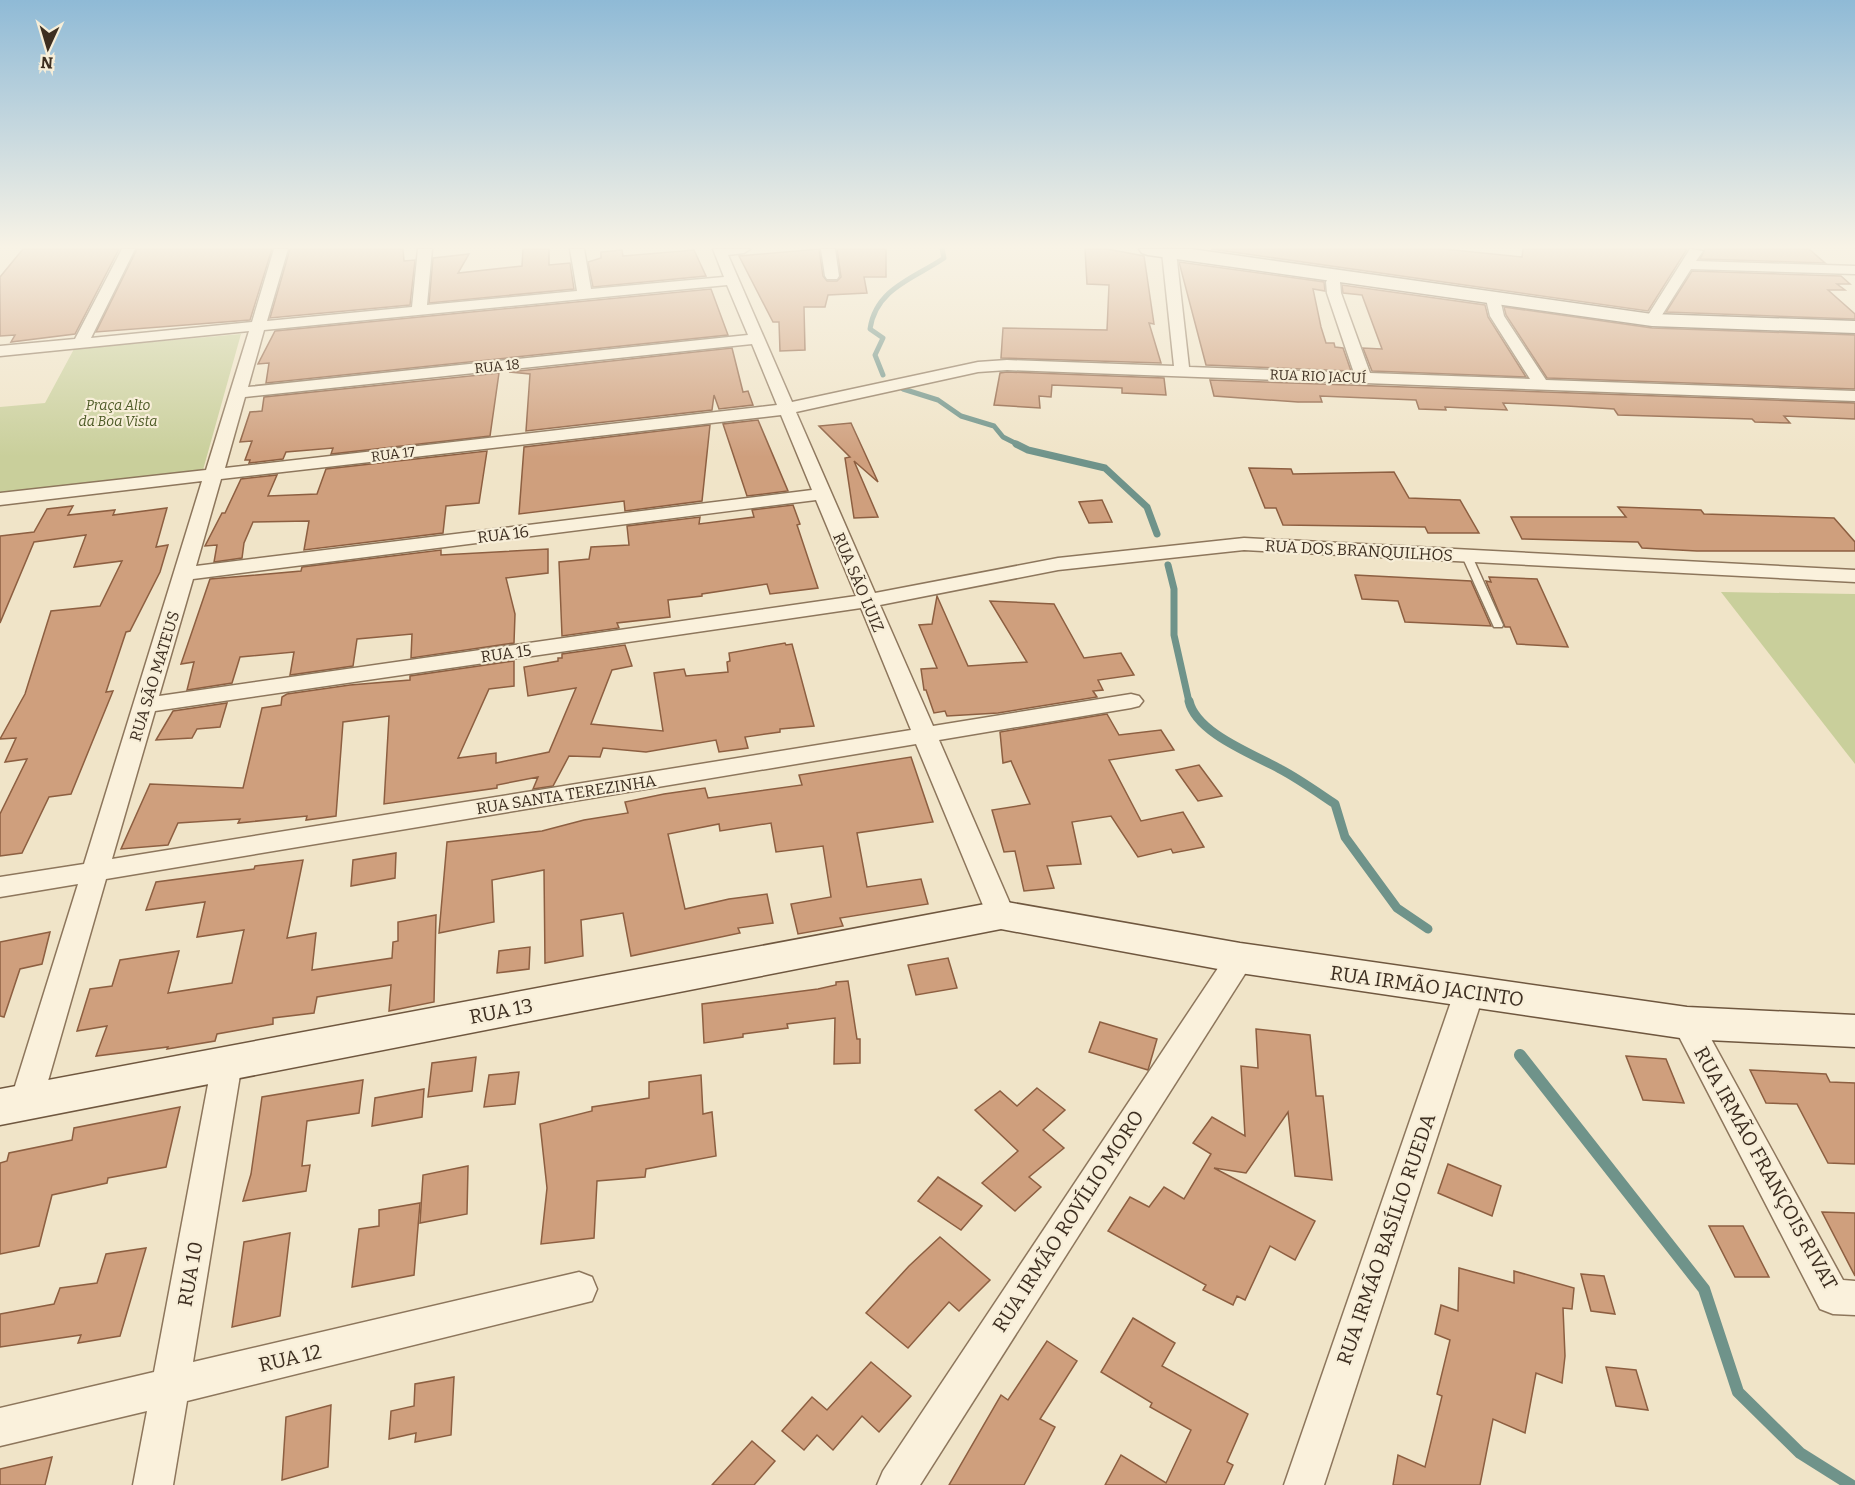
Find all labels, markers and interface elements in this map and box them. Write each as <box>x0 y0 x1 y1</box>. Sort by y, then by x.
north arrow <box>18 18 78 78</box>
text: N <box>40 53 54 72</box>
street label: RUA 18 <box>474 356 521 377</box>
street label: RUA RIO JACUÍ <box>1269 365 1367 387</box>
park label: Praça Alto da Boa Vista <box>79 397 157 430</box>
street label: RUA 17 <box>370 443 416 466</box>
street label: RUA 16 <box>476 522 530 547</box>
street label: RUA SÃO LUIZ <box>829 529 889 635</box>
street label: RUA DOS BRANQUILHOS <box>1265 536 1453 565</box>
street label: RUA SÃO MATEUS <box>125 608 183 744</box>
street label: RUA 15 <box>480 641 533 666</box>
street label: RUA SANTA TEREZINHA <box>475 771 658 818</box>
street label: RUA IRMÃO JACINTO <box>1329 961 1525 1011</box>
street label: RUA 13 <box>467 993 535 1029</box>
street label: RUA IRMÃO FRANÇOIS RIVAT <box>1689 1042 1843 1294</box>
street label: RUA IRMÃO ROVÍLIO MORO <box>987 1106 1149 1336</box>
street label: RUA IRMÃO BASÍLIO RUEDA <box>1332 1109 1441 1368</box>
street label: RUA 10 <box>172 1240 208 1308</box>
street label: RUA 12 <box>256 1339 324 1377</box>

